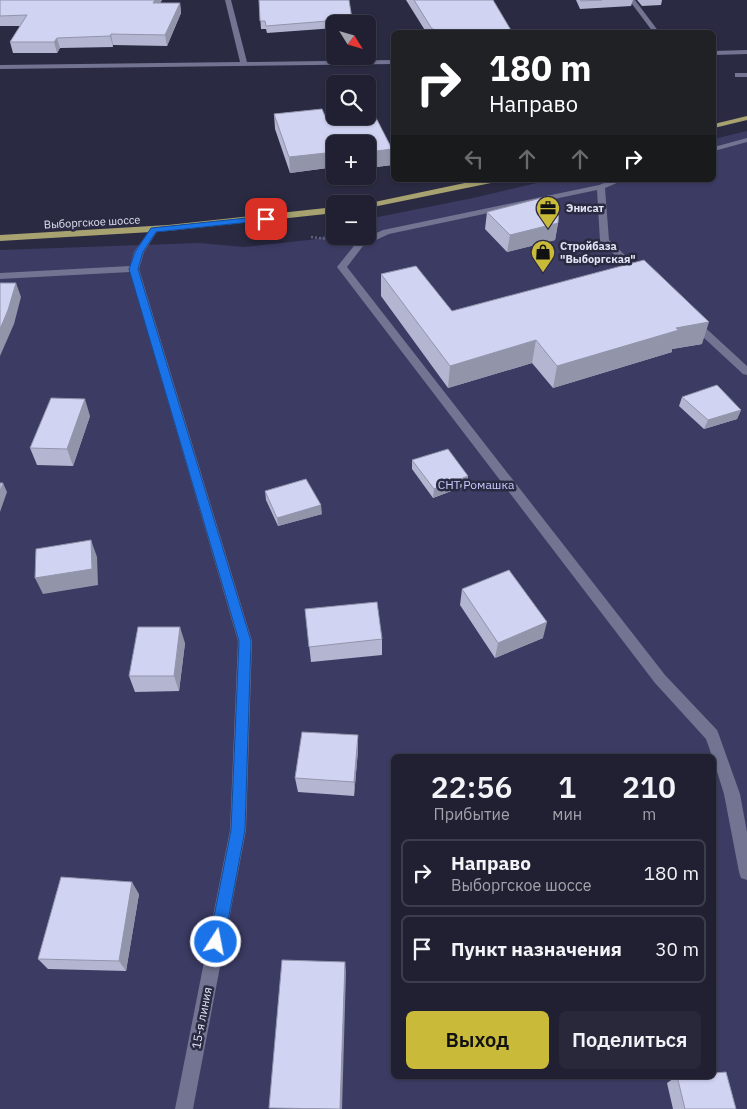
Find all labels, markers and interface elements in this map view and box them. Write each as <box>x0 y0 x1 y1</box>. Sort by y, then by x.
north arrow <box>326 15 376 65</box>
map controls <box>326 15 376 245</box>
text: 180 m <box>489 45 592 91</box>
icon: right <box>406 50 471 115</box>
button: search <box>326 75 376 125</box>
text: Направо <box>489 89 578 118</box>
button: + <box>326 135 376 185</box>
icon: left <box>460 145 488 173</box>
icon: ahead <box>513 145 541 173</box>
icon: ahead <box>566 145 594 173</box>
icon: right <box>619 145 647 173</box>
button: − <box>326 195 376 245</box>
office icon: Энисат <box>535 195 561 229</box>
pin <box>245 198 287 240</box>
place label: Энисат <box>566 201 605 215</box>
icon: arrive <box>252 205 280 233</box>
street label: Выборгское шоссе <box>43 212 141 232</box>
shop icon: Стройбаза "Выборгская" <box>530 239 556 273</box>
place label: Стройбаза "Выборгская" <box>560 239 636 266</box>
park label: СНТ Ромашка <box>438 477 515 492</box>
text: 22:56 <box>431 767 512 806</box>
text: 1 <box>558 767 576 806</box>
text: 210 <box>622 767 676 806</box>
text: Прибытие <box>434 804 510 824</box>
text: мин <box>552 804 582 824</box>
text: m <box>642 804 656 824</box>
text: Направо <box>451 851 531 875</box>
icon: right <box>408 859 436 887</box>
text: 180 m <box>644 861 699 885</box>
text: Выборгское шоссе <box>451 875 591 895</box>
position arrow <box>189 915 241 967</box>
icon: arrive <box>408 935 436 963</box>
text: Пункт назначения <box>451 937 622 961</box>
text: 30 m <box>655 937 699 961</box>
street label: 15-я линия <box>188 986 215 1050</box>
button: Выход <box>406 1011 549 1069</box>
button: Поделиться <box>559 1011 701 1069</box>

